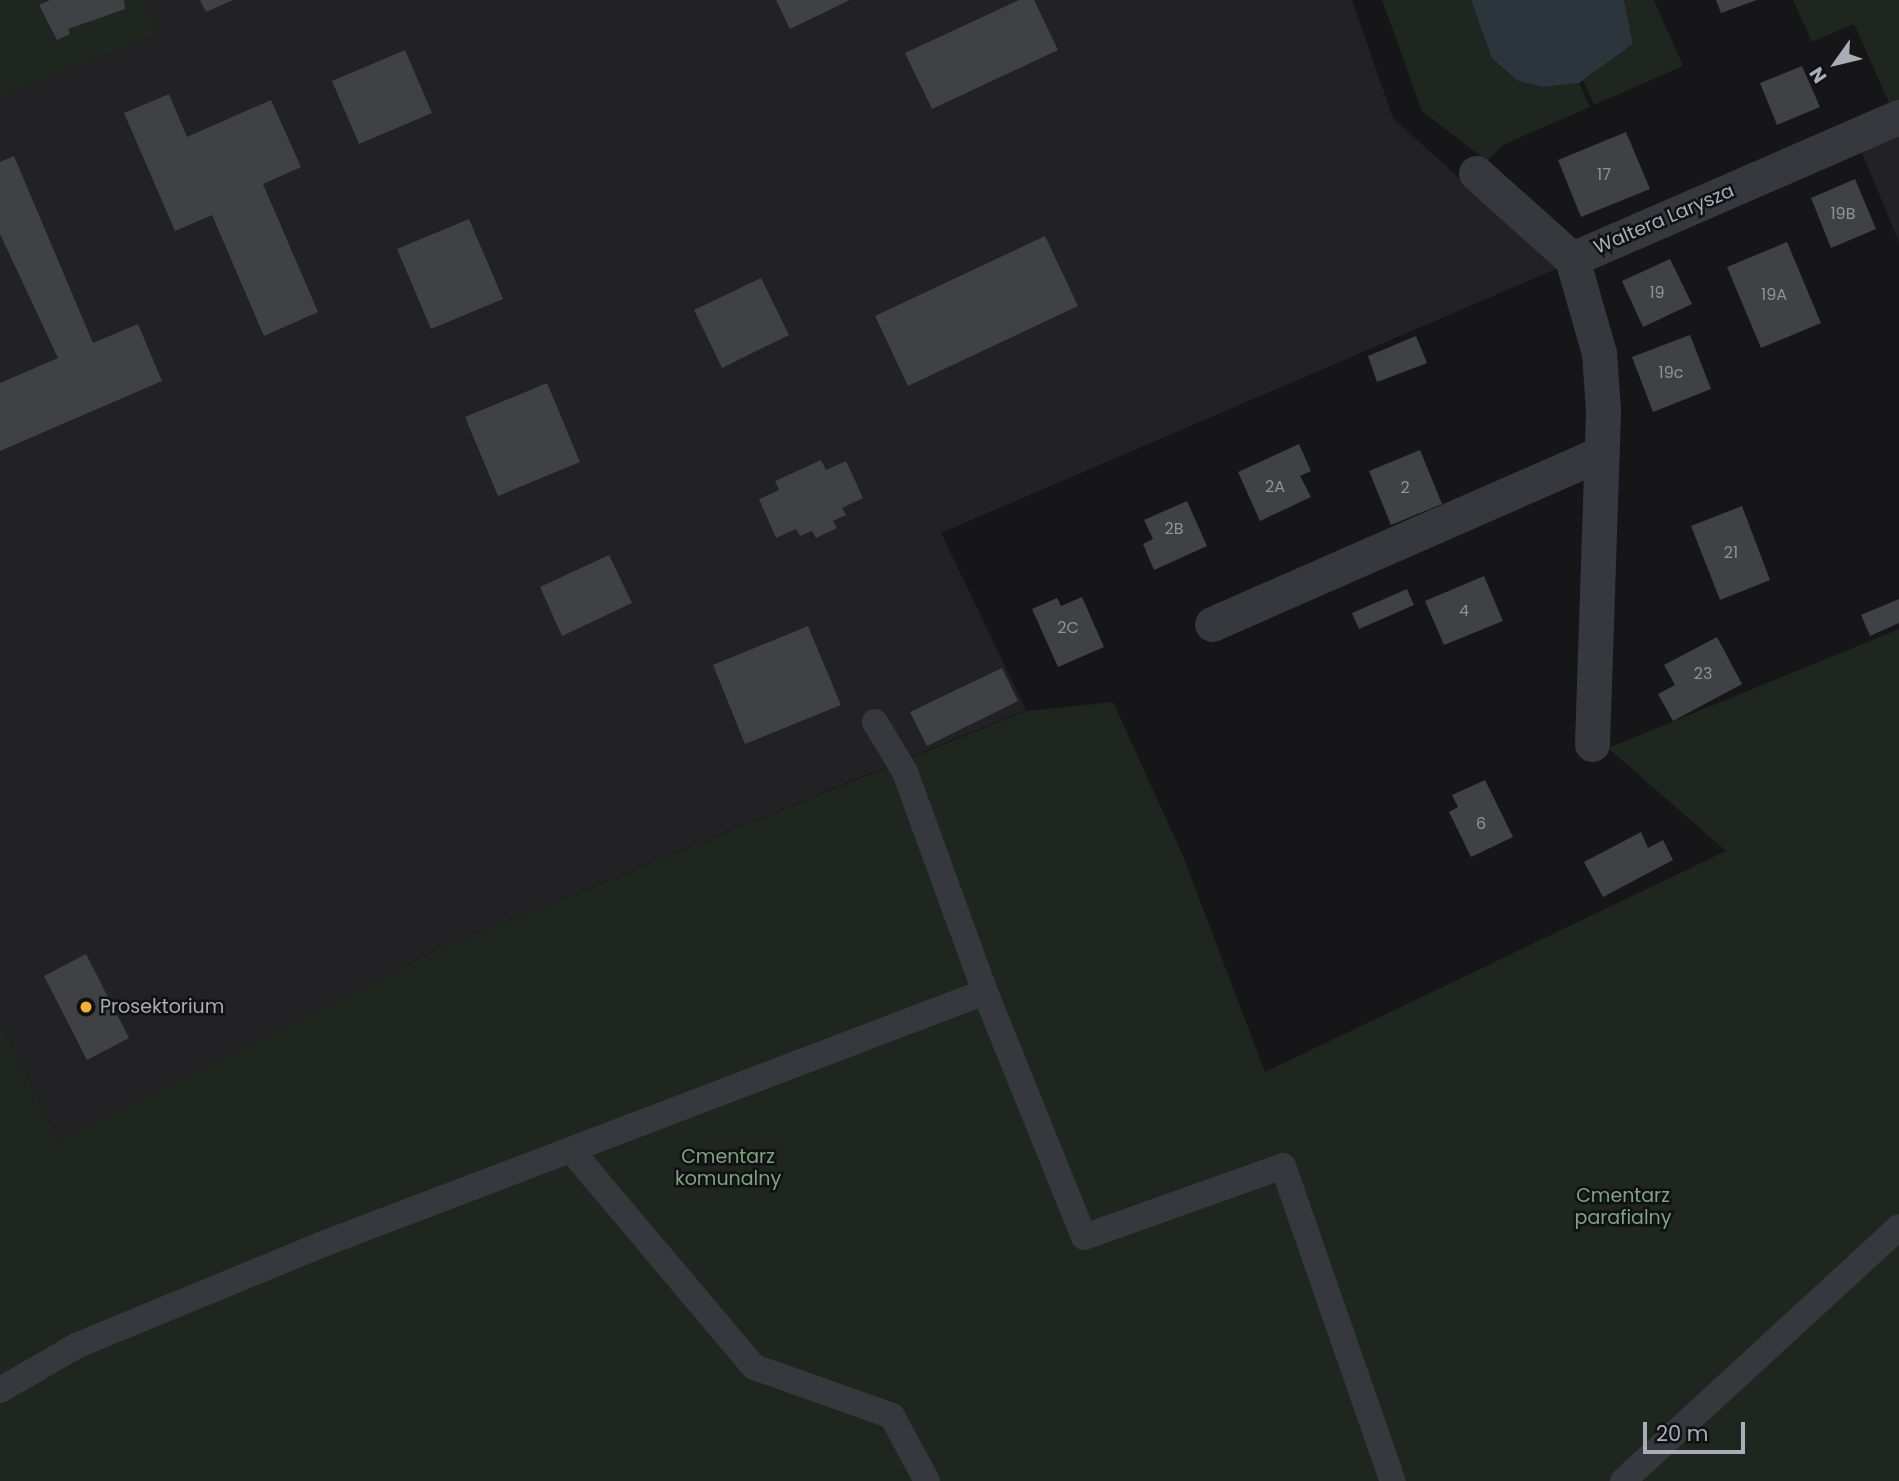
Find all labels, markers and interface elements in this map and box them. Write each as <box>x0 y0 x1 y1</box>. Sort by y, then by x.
north arrow <box>1801 28 1871 98</box>
text: N <box>1803 62 1833 89</box>
house number: 17 <box>1597 165 1611 185</box>
street label: Waltera Larysza <box>1591 179 1737 259</box>
house number: 19B <box>1830 204 1856 224</box>
house number: 19 <box>1649 283 1665 303</box>
house number: 19A <box>1761 285 1787 305</box>
house number: 19c <box>1659 363 1683 383</box>
house number: 2A <box>1265 477 1285 497</box>
house number: 2 <box>1400 478 1410 498</box>
house number: 2B <box>1164 519 1184 539</box>
house number: 21 <box>1724 543 1738 563</box>
house number: 4 <box>1459 601 1469 621</box>
house number: 2C <box>1057 618 1079 638</box>
house number: 23 <box>1694 664 1712 684</box>
house number: 6 <box>1476 814 1486 834</box>
place label: Prosektorium <box>100 996 224 1018</box>
marker: Prosektorium <box>78 999 94 1015</box>
park label: Cmentarz komunalny <box>675 1146 781 1190</box>
park label: Cmentarz parafialny <box>1575 1185 1671 1229</box>
scale bar <box>1647 1408 1748 1452</box>
text: 20 m <box>1656 1419 1709 1448</box>

